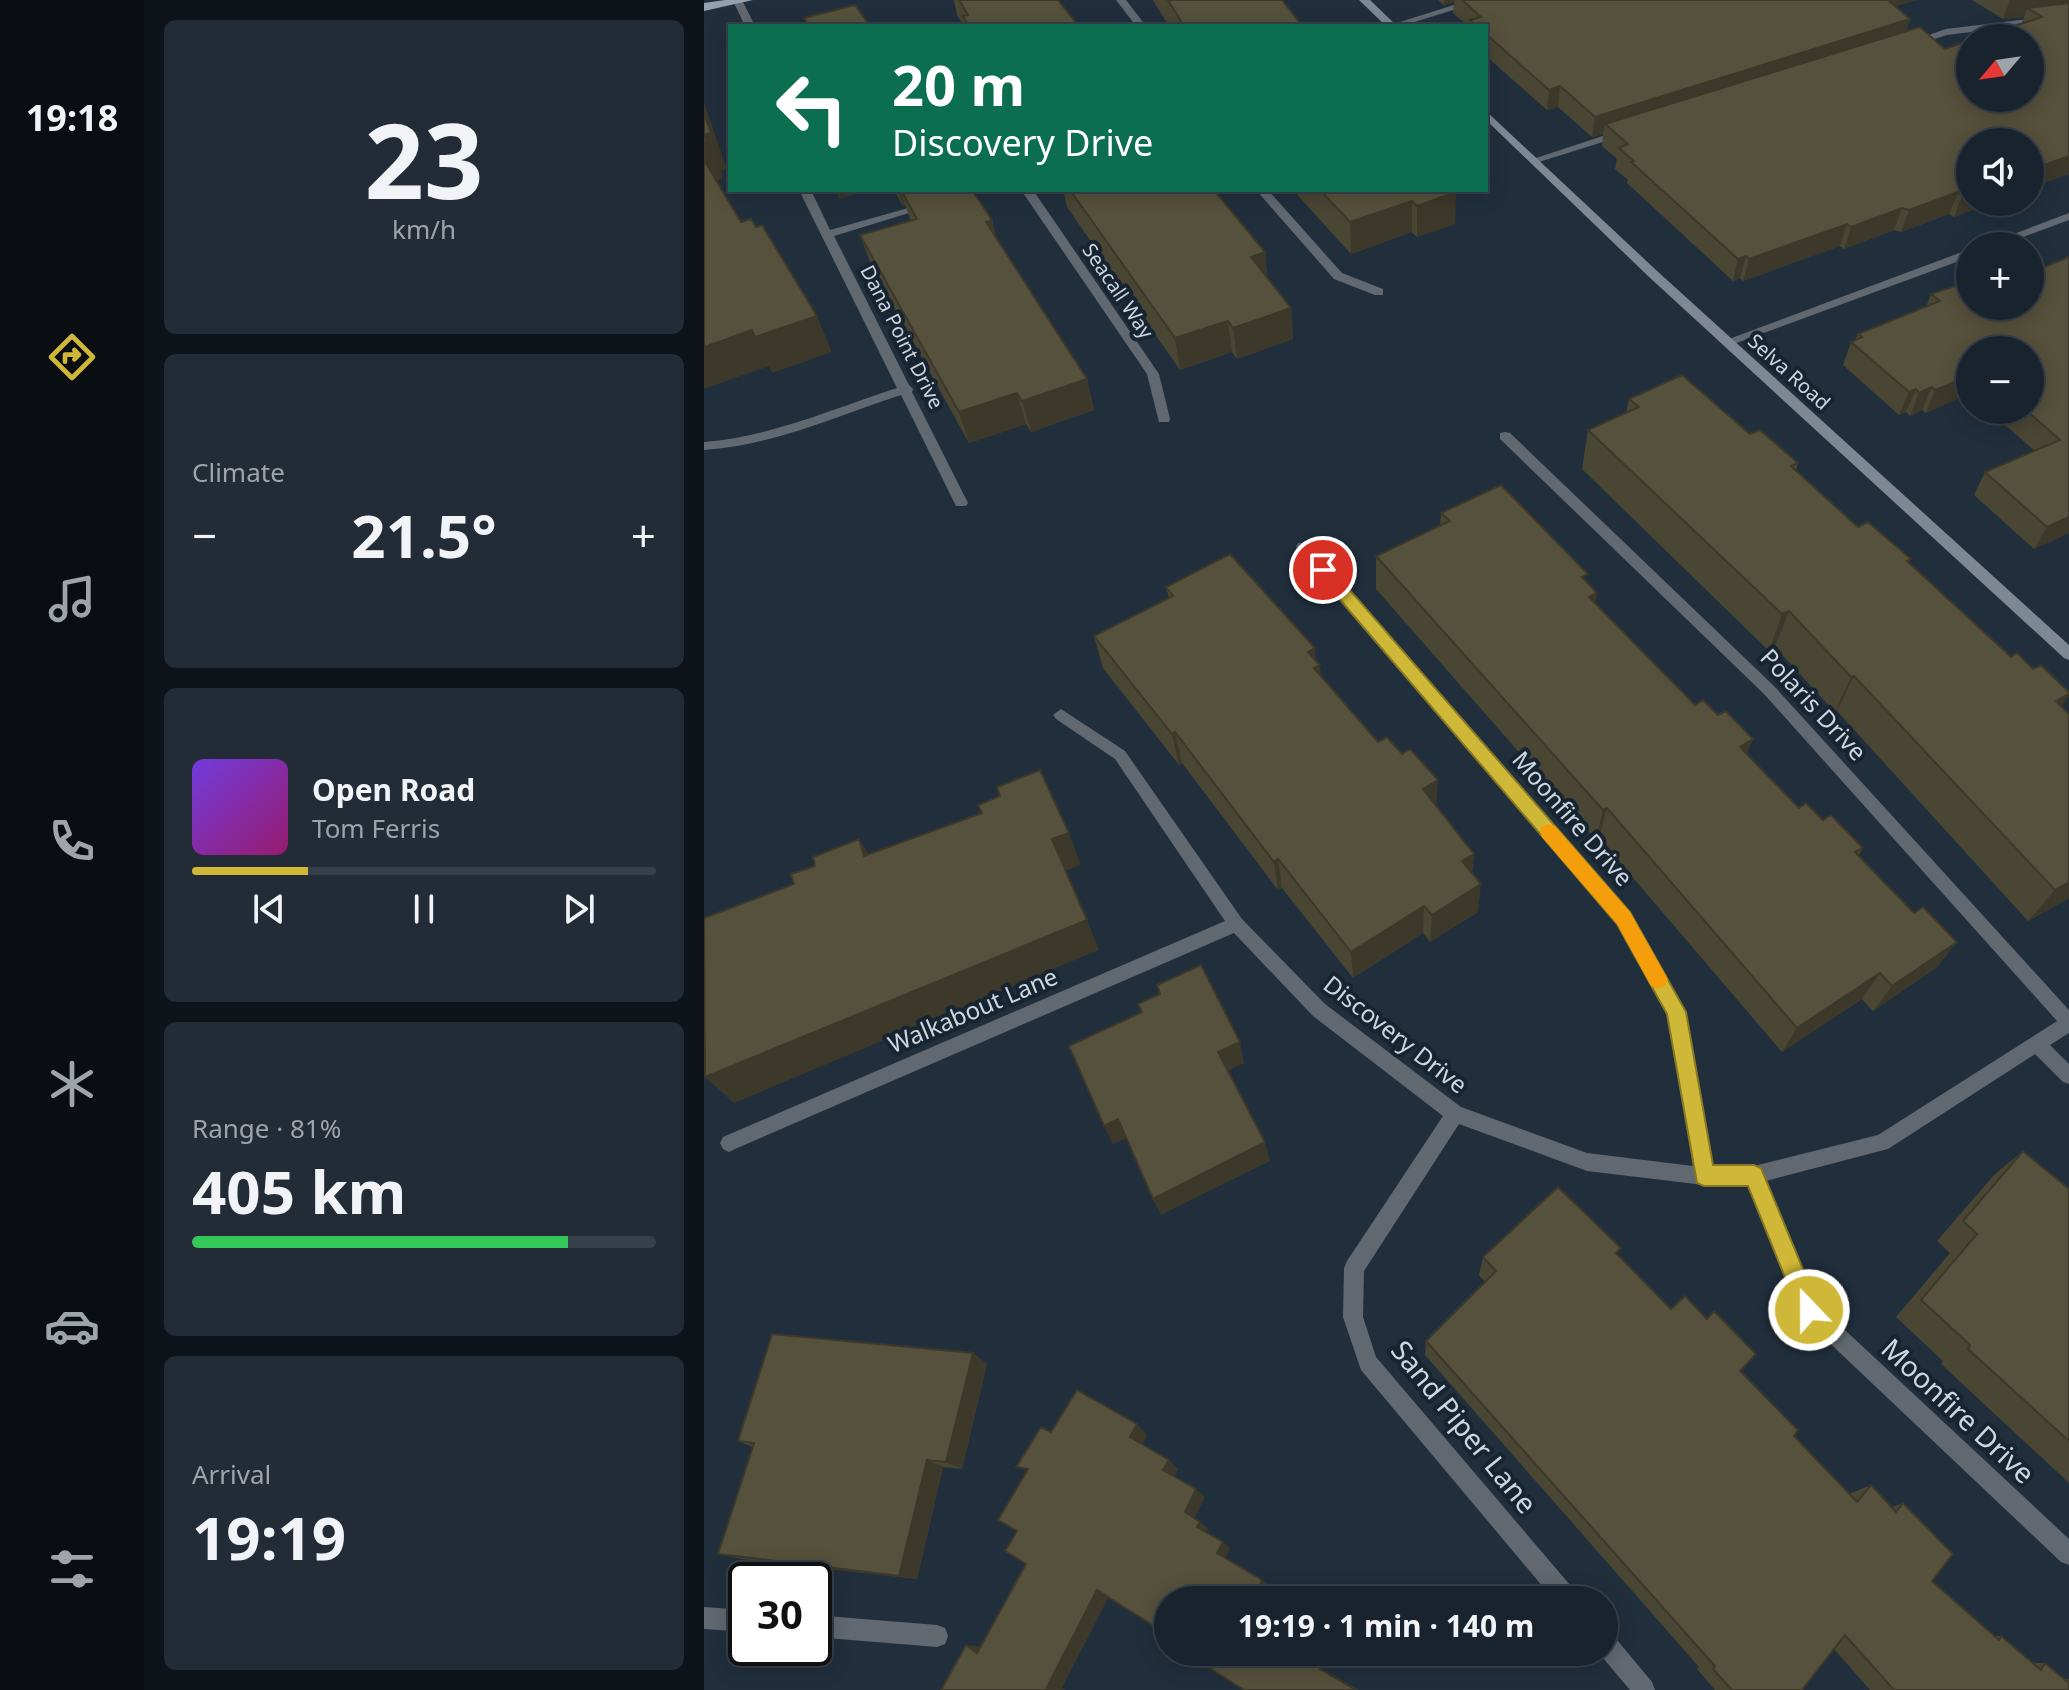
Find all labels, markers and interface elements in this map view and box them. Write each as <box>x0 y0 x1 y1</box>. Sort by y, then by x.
north arrow <box>1956 24 2044 112</box>
map controls <box>1956 24 2044 424</box>
text: 20 m <box>892 46 1025 122</box>
icon: left <box>760 56 864 160</box>
text: 23 <box>365 88 483 229</box>
text: 19:18 <box>26 93 118 142</box>
text: Discovery Drive <box>892 118 1153 167</box>
button: sound <box>1956 128 2044 216</box>
text: km/h <box>392 211 456 247</box>
button: + <box>1956 232 2044 320</box>
street label: Seacall Way <box>1077 238 1161 344</box>
street label: Dana Point Drive <box>855 260 950 413</box>
street label: Selva Road <box>1742 327 1836 416</box>
icon: directions <box>44 329 100 385</box>
button: − <box>1956 336 2044 424</box>
text: Climate <box>192 454 285 490</box>
text: 21.5° <box>351 494 497 576</box>
text: − <box>192 505 217 565</box>
text: + <box>631 505 656 565</box>
pin <box>1289 536 1357 604</box>
icon: arrive <box>1301 548 1345 592</box>
icon: music <box>44 571 100 627</box>
street label: Polaris Drive <box>1754 641 1875 767</box>
street label: Moonfire Drive <box>1505 744 1641 892</box>
text: Open Road <box>312 769 475 810</box>
text: Tom Ferris <box>312 810 440 846</box>
icon: phone <box>44 813 100 869</box>
icon: previous <box>247 887 291 931</box>
icon: pause <box>402 887 446 931</box>
icon: next <box>557 887 601 931</box>
street label: Walkabout Lane <box>883 959 1062 1060</box>
street label: Discovery Drive <box>1317 967 1475 1100</box>
icon: climate <box>44 1056 100 1112</box>
text: Range · 81% <box>192 1110 341 1146</box>
text: 405 km <box>192 1150 406 1232</box>
position arrow <box>1767 1268 1851 1352</box>
icon: car <box>44 1298 100 1354</box>
street label: Moonfire Drive <box>1874 1329 2044 1491</box>
street label: Sand Piper Lane <box>1383 1332 1546 1521</box>
text: Arrival <box>192 1456 271 1492</box>
text: 19:19 <box>192 1496 346 1578</box>
icon: filters <box>44 1541 100 1597</box>
speed limit sign: 30 <box>728 1562 832 1666</box>
text: 19:19 · 1 min · 140 m <box>1238 1605 1534 1646</box>

